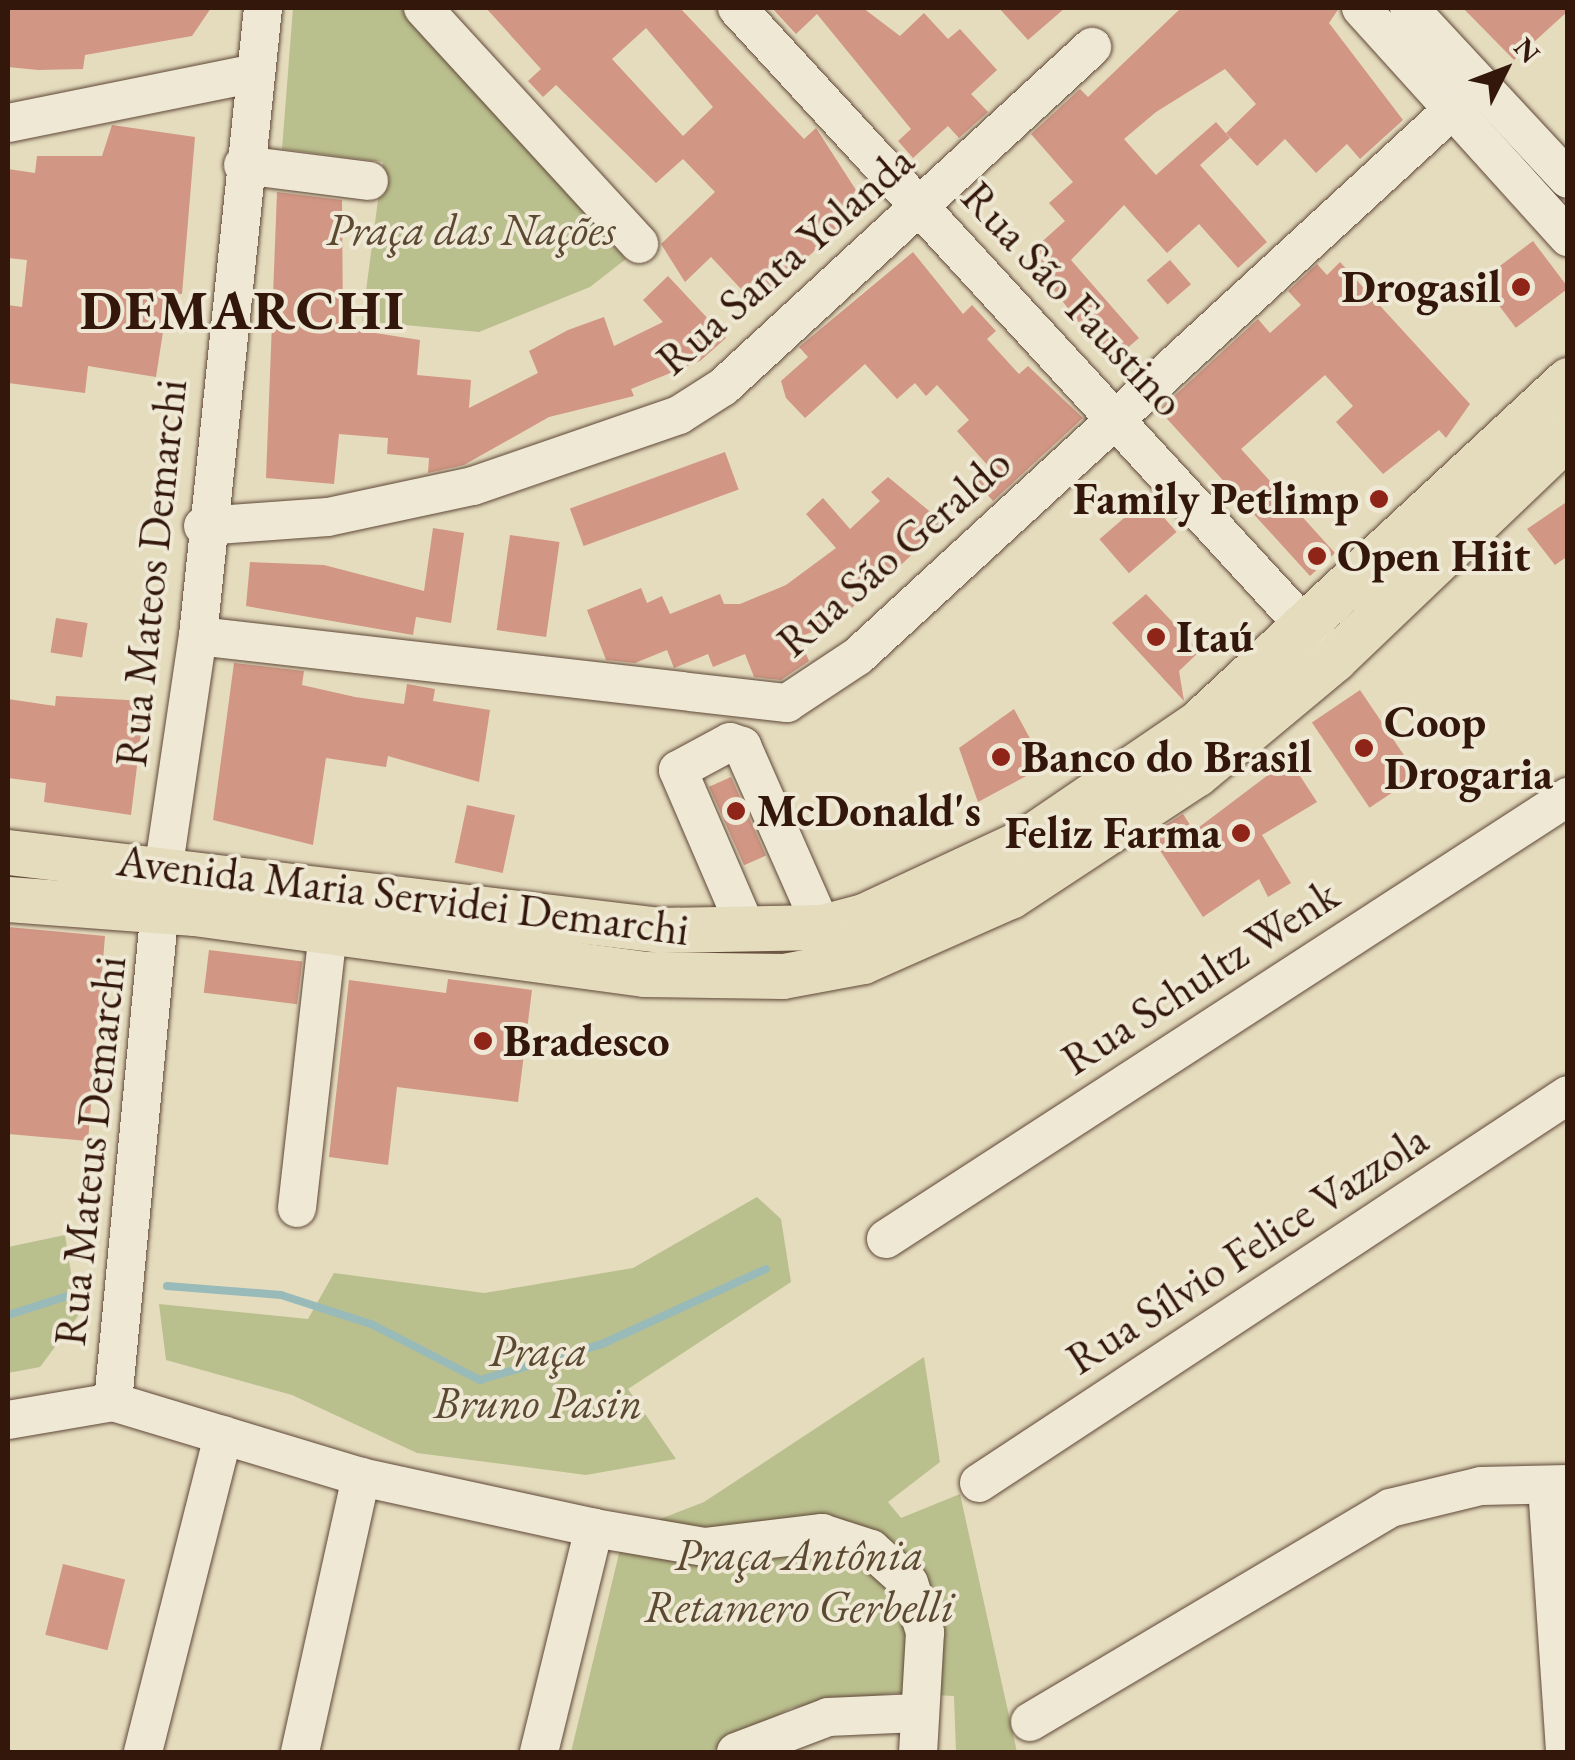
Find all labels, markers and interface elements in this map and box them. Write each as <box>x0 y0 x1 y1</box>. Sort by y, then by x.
north arrow <box>1455 20 1555 120</box>
text: N <box>1506 29 1548 70</box>
street label: Rua Santa Yolanda <box>645 134 925 386</box>
street label: Rua São Faustino <box>950 170 1196 428</box>
park label: Praça das Nações <box>326 203 616 257</box>
place label: Drogasil <box>1341 260 1501 314</box>
marker: Drogasil <box>1510 276 1532 298</box>
district label: DEMARCHI <box>80 277 406 343</box>
street label: Rua Mateos Demarchi <box>104 377 198 769</box>
street label: Rua São Geraldo <box>766 436 1022 668</box>
place label: Family Petlimp <box>1073 472 1359 526</box>
marker: Family Petlimp <box>1368 488 1390 510</box>
place label: Open Hiit <box>1337 529 1530 583</box>
marker: Open Hiit <box>1306 545 1328 567</box>
place label: Itaú <box>1176 610 1254 664</box>
marker: Itaú <box>1145 626 1167 648</box>
place label: Coop Drogaria <box>1384 695 1553 801</box>
place label: Banco do Brasil <box>1021 730 1312 784</box>
marker: Coop Drogaria <box>1353 737 1375 759</box>
marker: Banco do Brasil <box>990 746 1012 768</box>
place label: McDonald's <box>756 784 981 838</box>
marker: McDonald's <box>725 800 747 822</box>
place label: Feliz Farma <box>1005 806 1221 860</box>
marker: Feliz Farma <box>1230 822 1252 844</box>
street label: Avenida Maria Servidei Demarchi <box>114 833 692 957</box>
street label: Rua Schultz Wenk <box>1052 868 1348 1086</box>
street label: Rua Mateus Demarchi <box>43 954 137 1348</box>
place label: Bradesco <box>503 1014 670 1068</box>
marker: Bradesco <box>472 1030 494 1052</box>
street label: Rua Sílvio Felice Vazzola <box>1056 1112 1438 1386</box>
park label: Praça Bruno Pasin <box>433 1324 643 1430</box>
park label: Praça Antônia Retamero Gerbelli <box>644 1528 954 1634</box>

